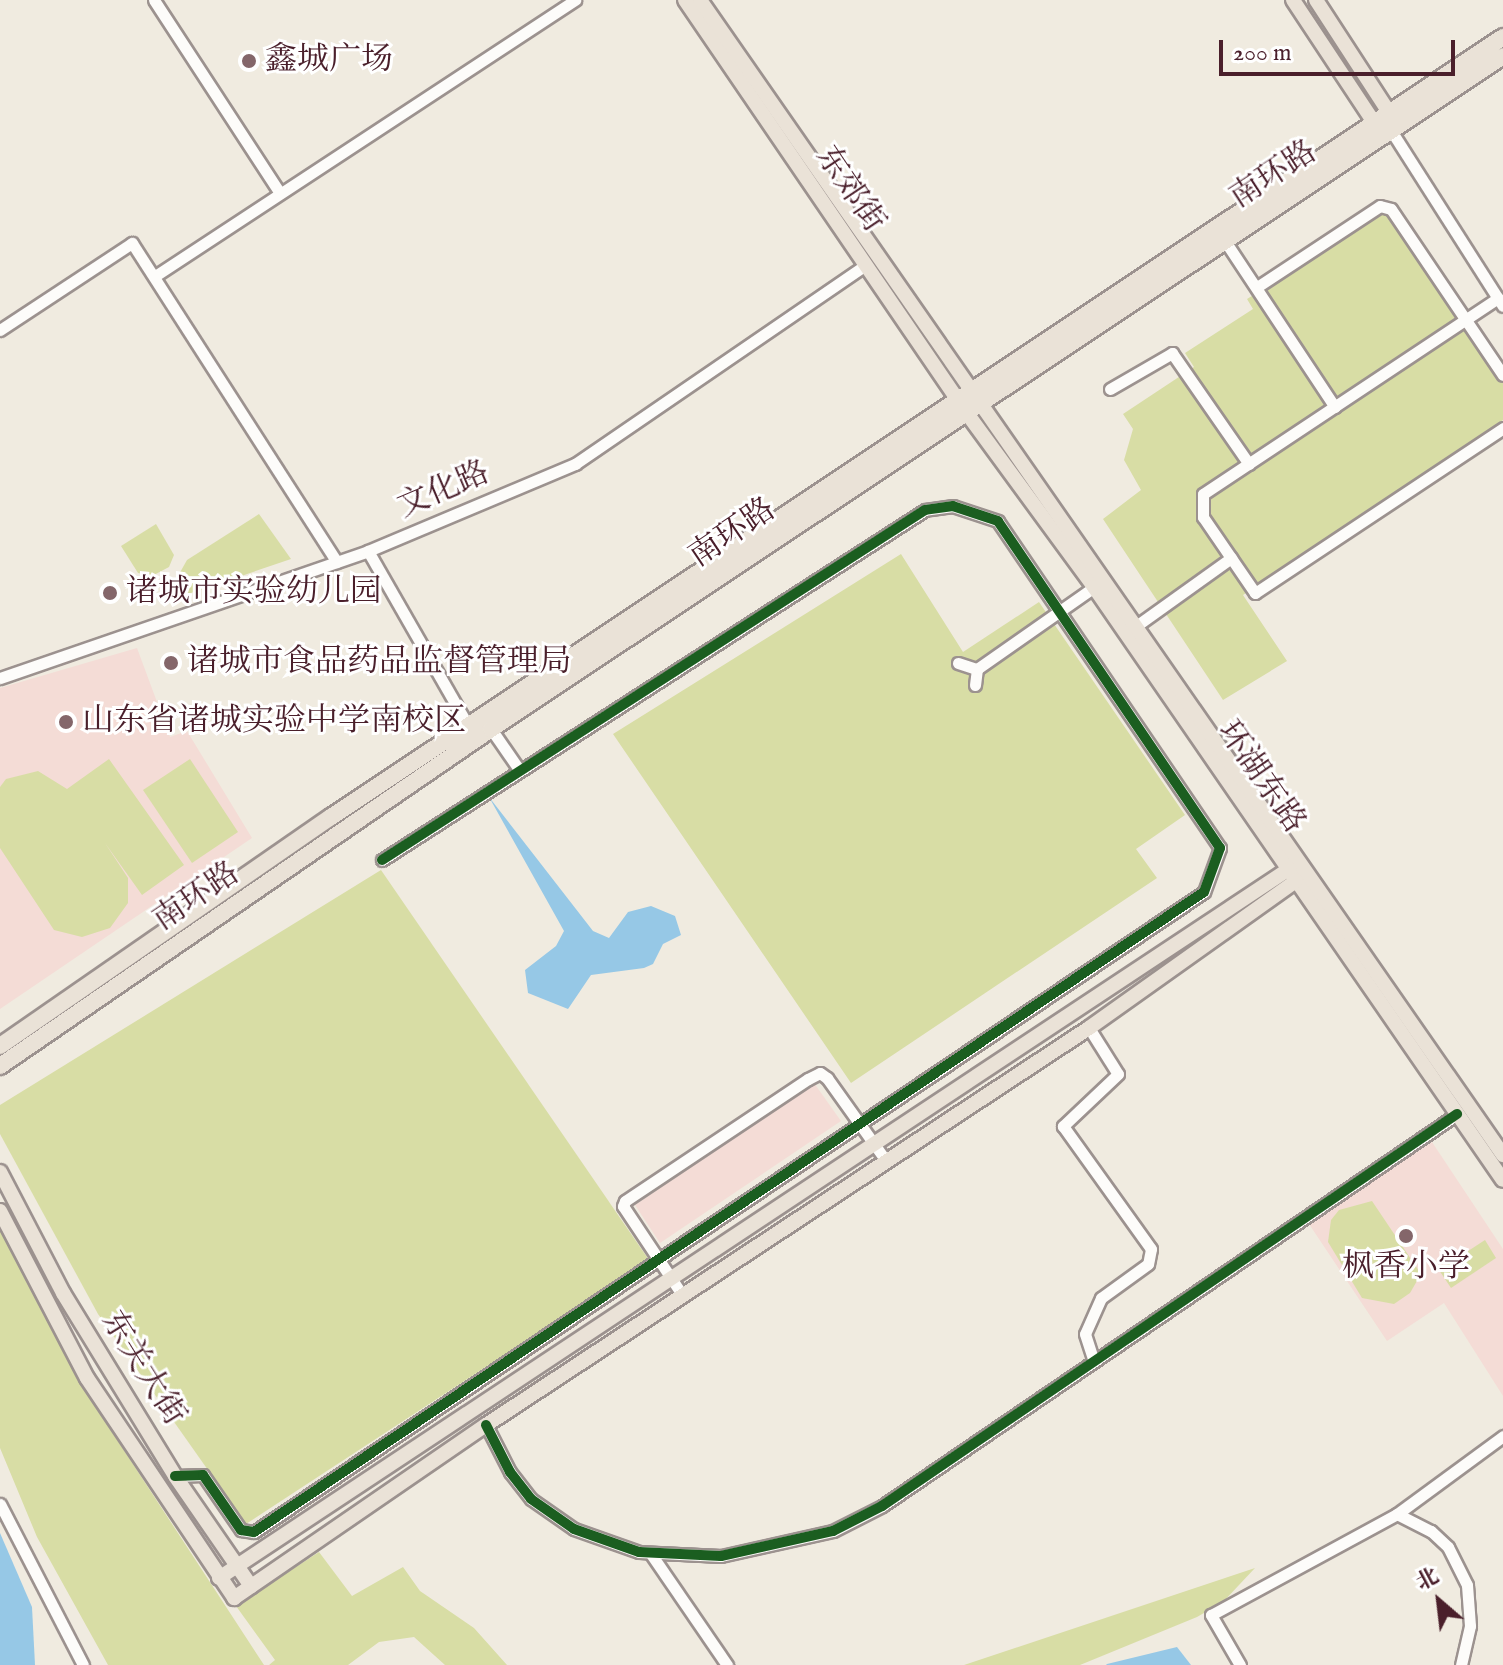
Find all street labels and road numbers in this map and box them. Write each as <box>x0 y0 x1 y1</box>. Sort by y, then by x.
street label: 南环路 <box>1223 134 1325 218</box>
street label: 东郊街 <box>806 139 892 241</box>
street label: 文化路 <box>392 455 496 527</box>
street label: 南环路 <box>682 491 784 577</box>
street label: 环湖东路 <box>1208 715 1312 841</box>
street label: 南环路 <box>146 855 248 941</box>
street label: 东关大街 <box>92 1305 192 1433</box>

